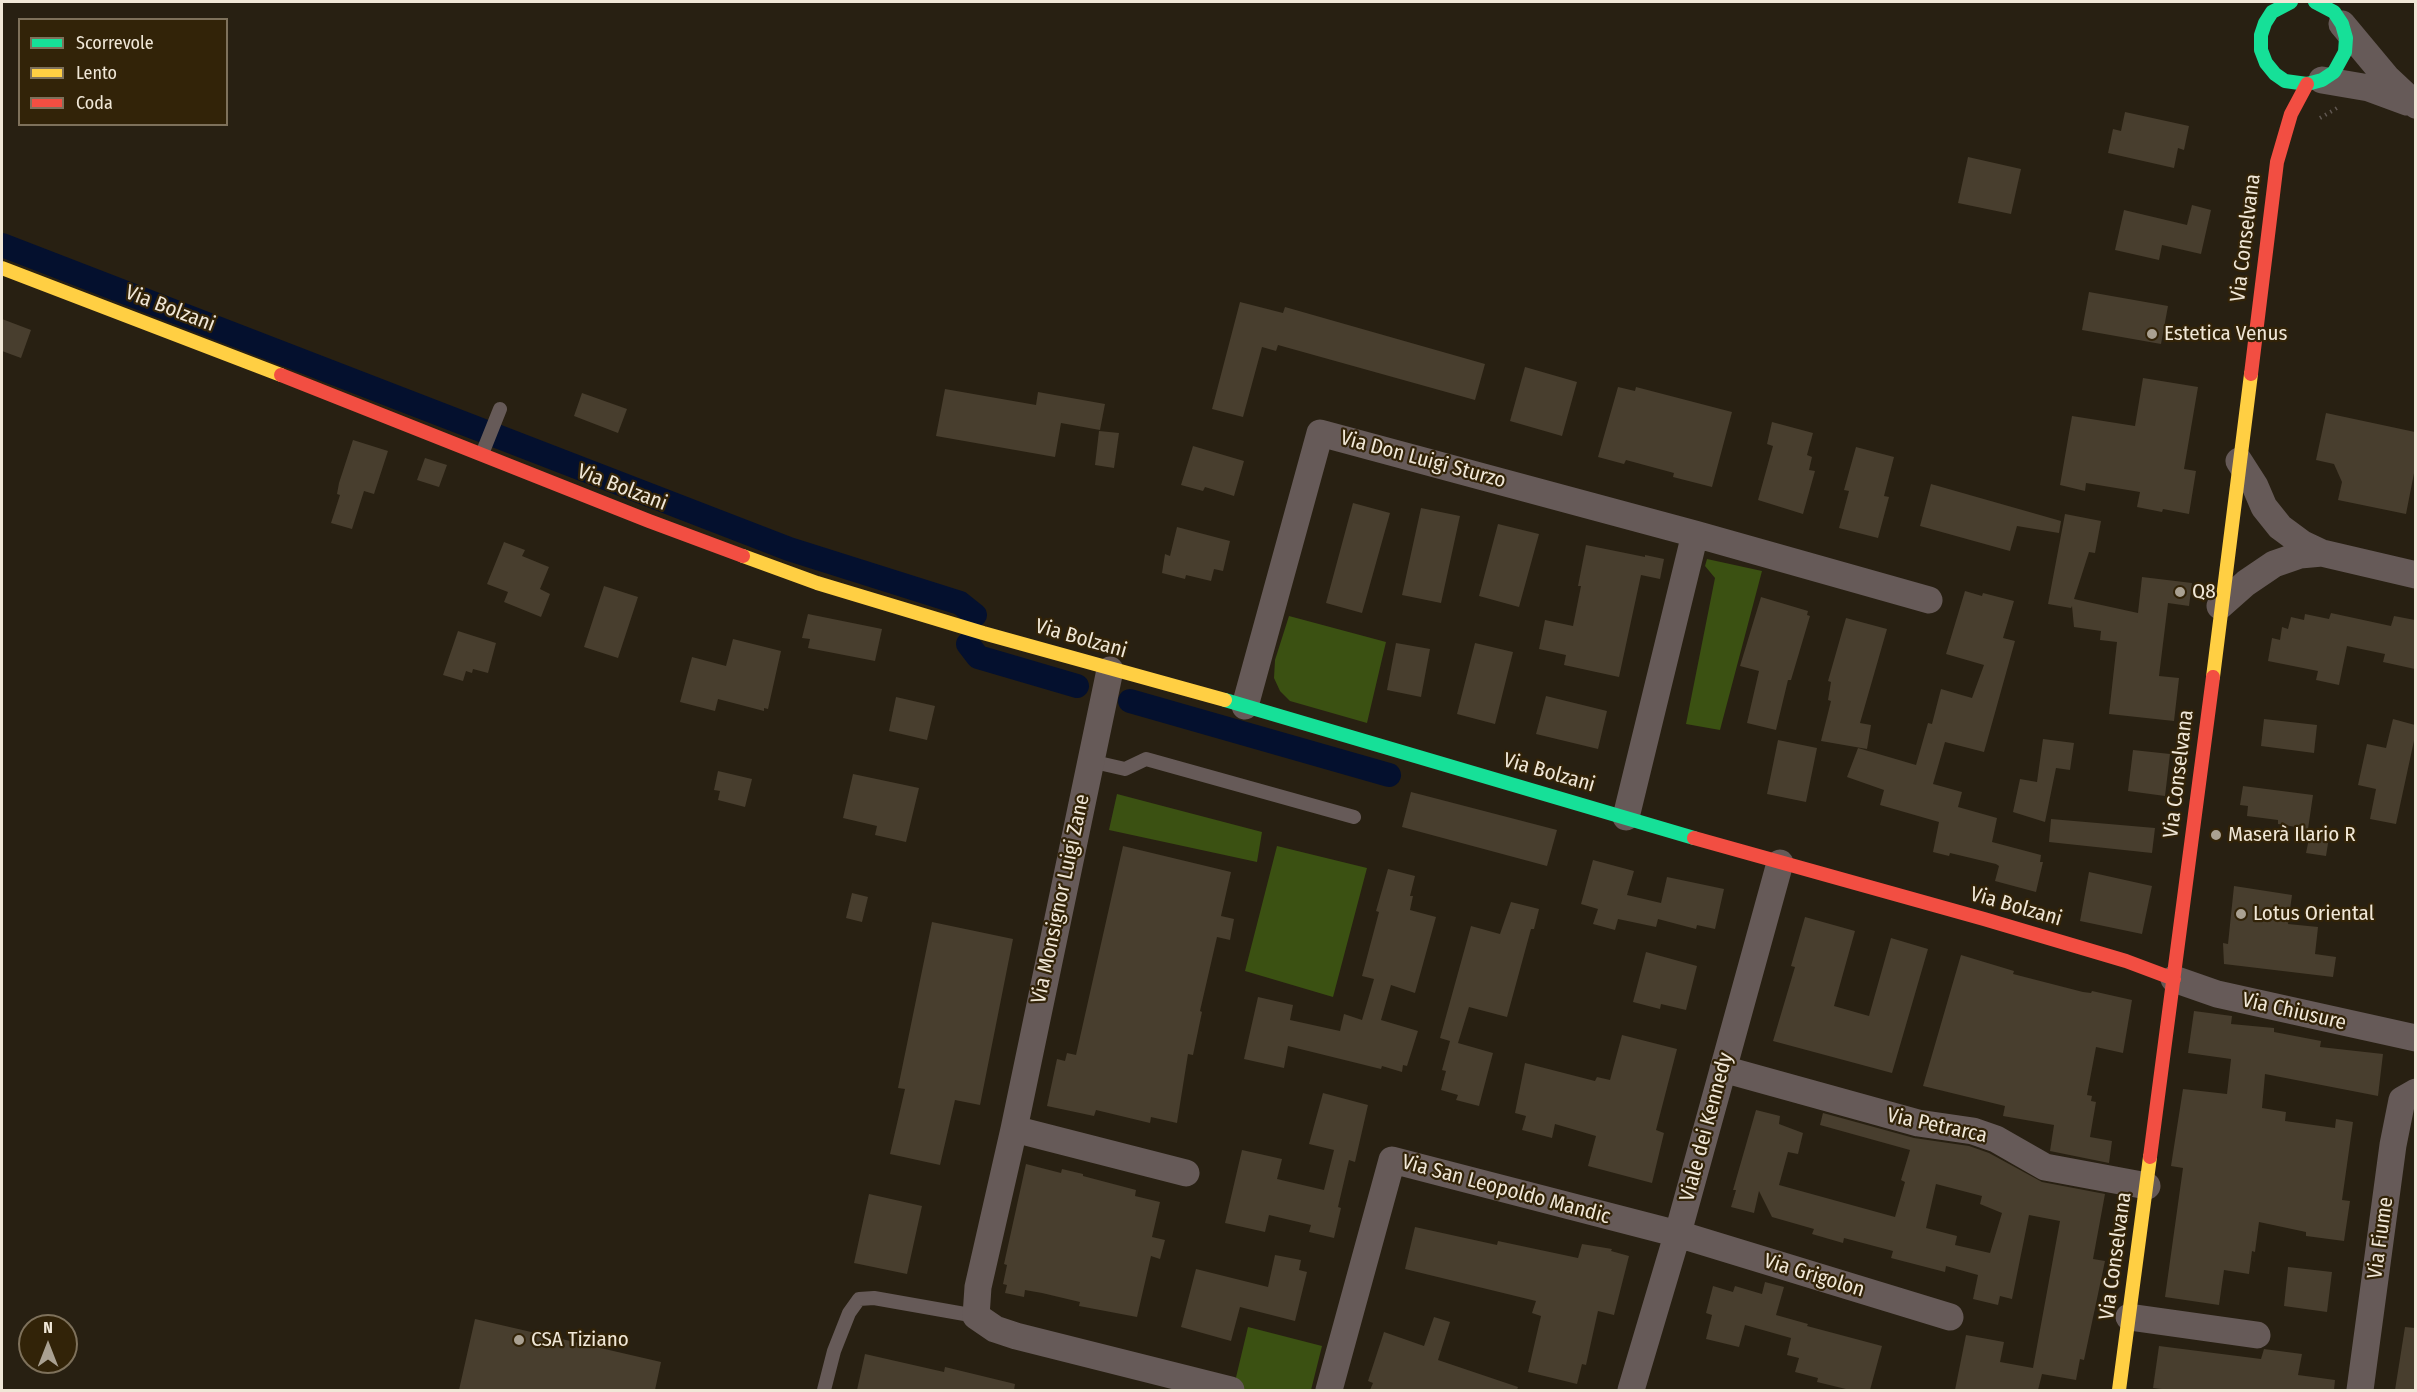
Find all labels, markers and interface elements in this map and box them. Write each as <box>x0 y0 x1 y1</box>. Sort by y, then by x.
legend <box>18 18 228 126</box>
text: Scorrevole <box>76 32 154 54</box>
text: Lento <box>76 62 117 84</box>
text: Coda <box>76 92 113 114</box>
street label: Via Conselvana <box>2226 172 2266 304</box>
street label: Via Bolzani <box>122 280 218 338</box>
place label: Estetica Venus <box>2164 321 2287 347</box>
marker: Estetica Venus <box>2145 327 2159 341</box>
street label: Via Don Luigi Sturzo <box>1337 426 1509 494</box>
street label: Via Bolzani <box>574 459 670 517</box>
place label: Q8 <box>2192 579 2216 605</box>
marker: Q8 <box>2173 585 2187 599</box>
street label: Via Bolzani <box>1032 614 1130 664</box>
street label: Via Conselvana <box>2159 708 2199 840</box>
street label: Via Bolzani <box>1500 748 1598 798</box>
street label: Via Monsignor Luigi Zane <box>1026 792 1096 1006</box>
place label: Maserà Ilario R <box>2228 822 2356 848</box>
marker: Maserà Ilario R <box>2209 828 2223 842</box>
street label: Via Bolzani <box>1967 882 2065 932</box>
place label: Lotus Oriental <box>2253 901 2374 927</box>
marker: Lotus Oriental <box>2234 907 2248 921</box>
street label: Via Chiusure <box>2239 988 2349 1036</box>
street label: Viale dei Kennedy <box>1675 1050 1739 1204</box>
street label: Via Petrarca <box>1885 1103 1989 1149</box>
street label: Via San Leopoldo Mandic <box>1399 1150 1613 1230</box>
street label: Via Conselvana <box>2095 1190 2137 1322</box>
street label: Via Fiume <box>2363 1195 2399 1281</box>
street label: Via Grigolon <box>1761 1249 1867 1303</box>
north arrow <box>18 1314 78 1374</box>
text: N <box>43 1318 53 1337</box>
place label: CSA Tiziano <box>531 1327 629 1353</box>
marker: CSA Tiziano <box>512 1333 526 1347</box>

